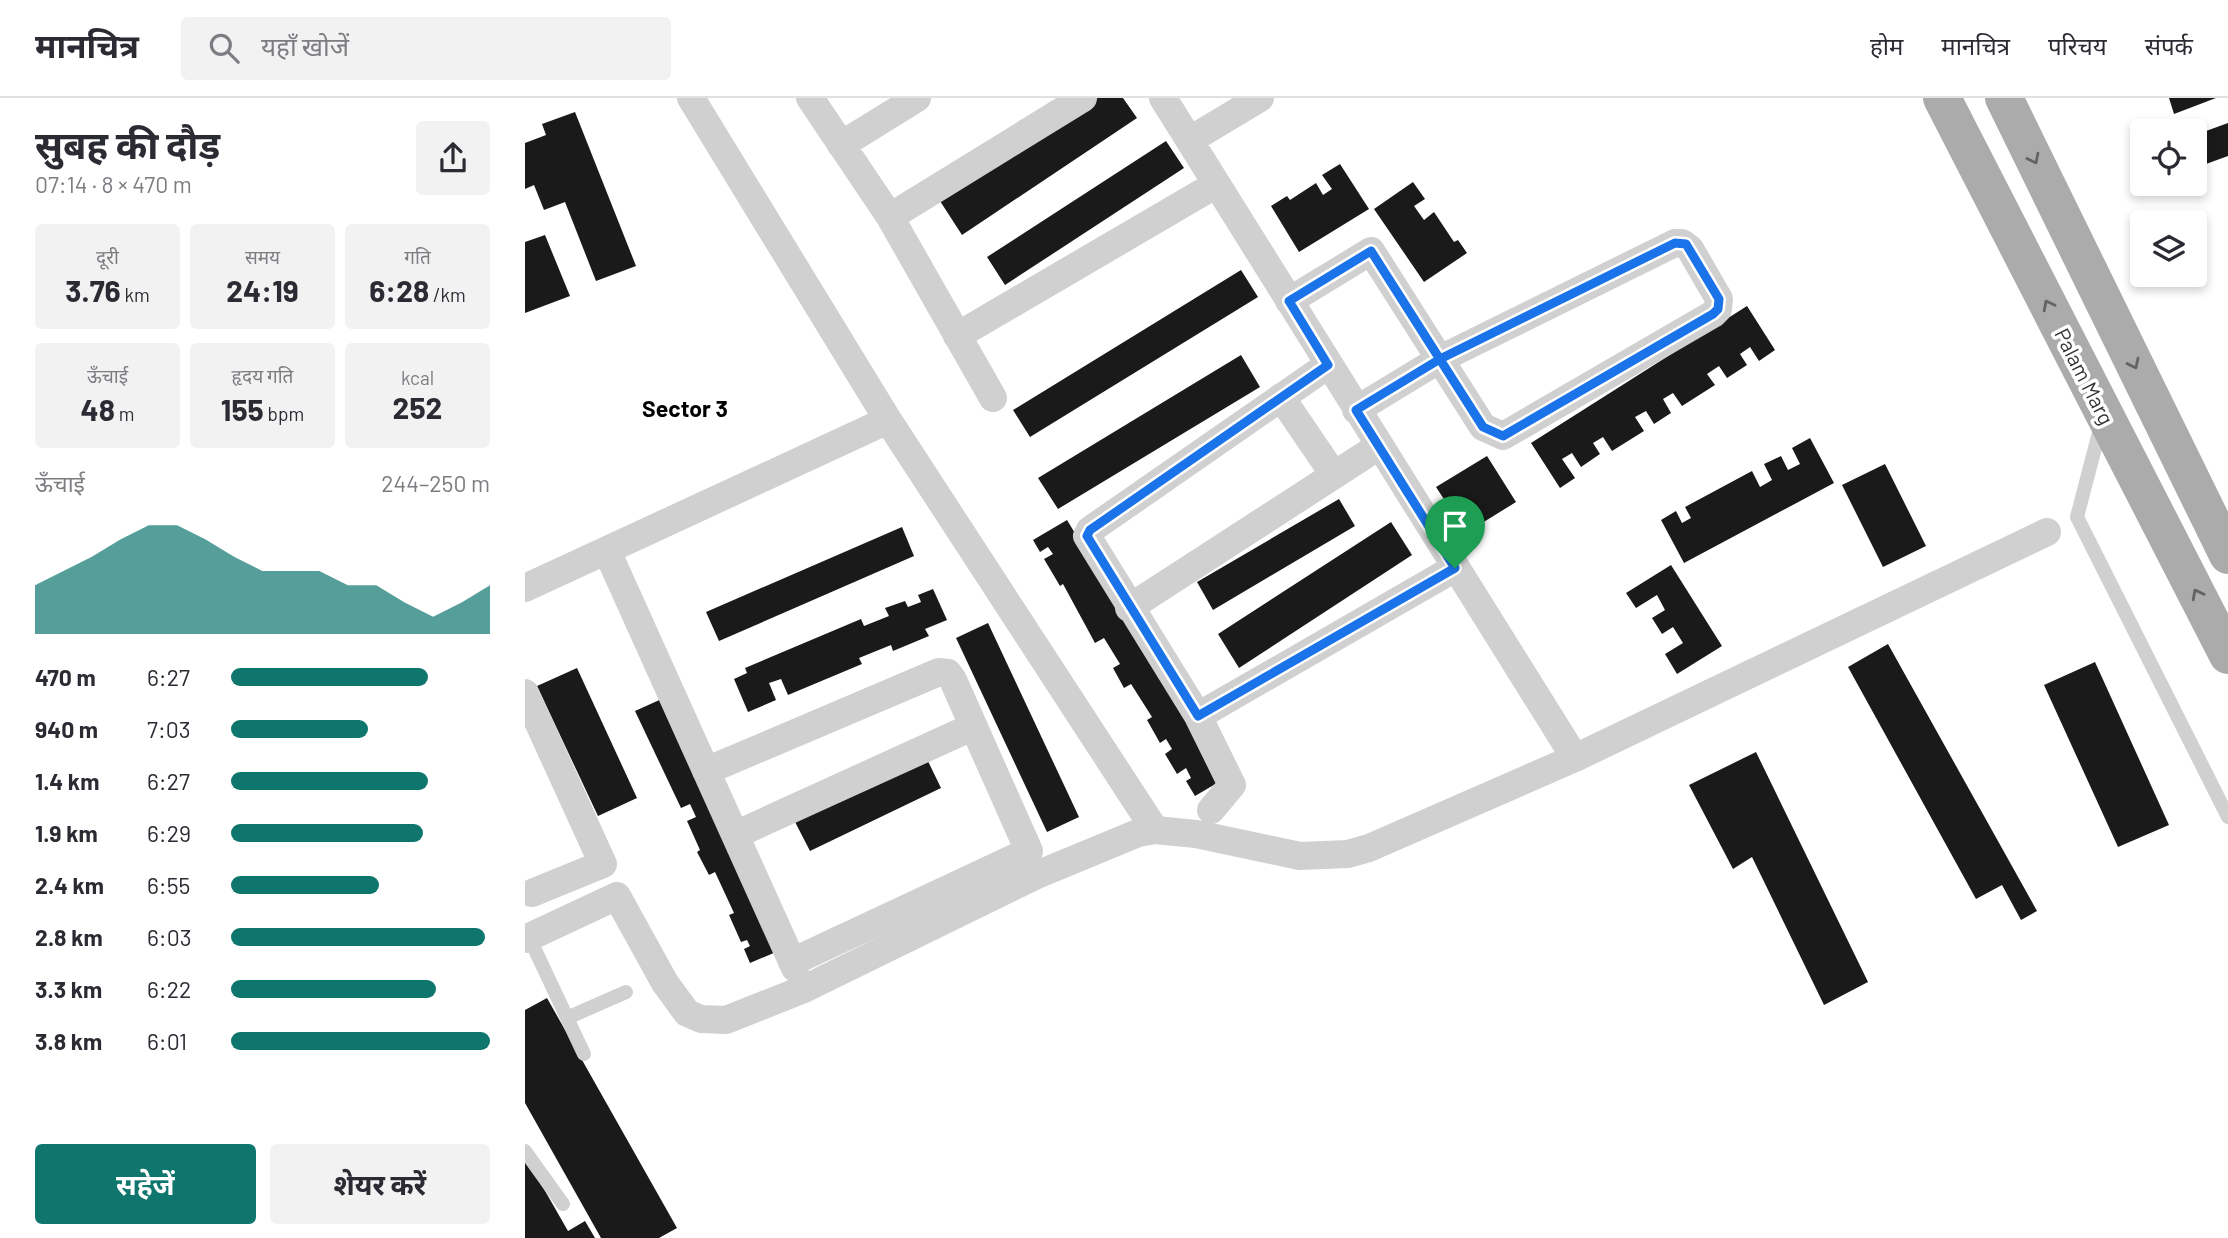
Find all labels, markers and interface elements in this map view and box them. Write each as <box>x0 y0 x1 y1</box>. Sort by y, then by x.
search box <box>181 17 671 80</box>
text: मानचित्र <box>35 25 139 65</box>
icon: search <box>205 29 243 67</box>
text: यहाँ खोजें <box>261 30 349 61</box>
text: होम <box>1870 31 1903 60</box>
text: मानचित्र <box>1941 31 2010 60</box>
text: परिचय <box>2048 31 2107 60</box>
text: संपर्क <box>2145 31 2193 60</box>
map controls <box>2130 119 2207 287</box>
button: locate <box>2130 119 2207 196</box>
text: सुबह की दौड़ <box>35 121 220 167</box>
button: share <box>416 121 490 195</box>
one-way arrow <box>2025 152 2039 164</box>
text: 07:14 · 8 × 470 m <box>35 170 192 198</box>
button: layers <box>2130 210 2207 287</box>
text: दूरी <box>96 245 119 268</box>
text: समय <box>245 245 280 268</box>
text: गति <box>404 245 431 268</box>
text: 3.76 <box>65 272 121 308</box>
text: 24:19 <box>226 272 299 308</box>
text: 6:28 <box>369 272 429 308</box>
text: km <box>121 283 150 306</box>
text: /km <box>429 283 466 306</box>
one-way arrow <box>2043 300 2056 312</box>
street label: Palam Marg <box>2050 324 2120 428</box>
one-way arrow <box>2126 357 2140 369</box>
text: ऊँचाई <box>87 364 128 387</box>
text: हृदय गति <box>232 364 293 387</box>
text: kcal <box>401 366 434 389</box>
text: 252 <box>393 389 442 425</box>
text: 48 <box>81 391 115 427</box>
text: 155 <box>221 391 264 427</box>
district label: Sector 3 <box>642 394 728 422</box>
text: m <box>115 402 134 425</box>
text: bpm <box>264 402 304 425</box>
text: ऊँचाई <box>35 469 85 497</box>
text: 244–250 m <box>381 469 490 497</box>
pin <box>1425 496 1485 568</box>
icon: arrive <box>1436 507 1474 545</box>
one-way arrow <box>2191 589 2205 601</box>
text: 470 m <box>35 663 96 691</box>
text: 6:27 <box>147 663 190 691</box>
text: 940 m <box>35 715 98 743</box>
text: 7:03 <box>147 715 191 743</box>
text: 1.4 km <box>35 767 99 795</box>
text: 6:27 <box>147 767 190 795</box>
text: 1.9 km <box>35 819 98 847</box>
text: 6:29 <box>147 819 191 847</box>
text: 2.4 km <box>35 871 104 899</box>
text: 6:55 <box>147 871 190 899</box>
text: 2.8 km <box>35 923 103 951</box>
text: 6:03 <box>147 923 191 951</box>
text: 3.3 km <box>35 975 102 1003</box>
text: 6:22 <box>147 975 191 1003</box>
text: 3.8 km <box>35 1027 102 1055</box>
text: 6:01 <box>147 1027 187 1055</box>
button: सहेजें <box>35 1144 256 1224</box>
button: शेयर करें <box>270 1144 490 1224</box>

